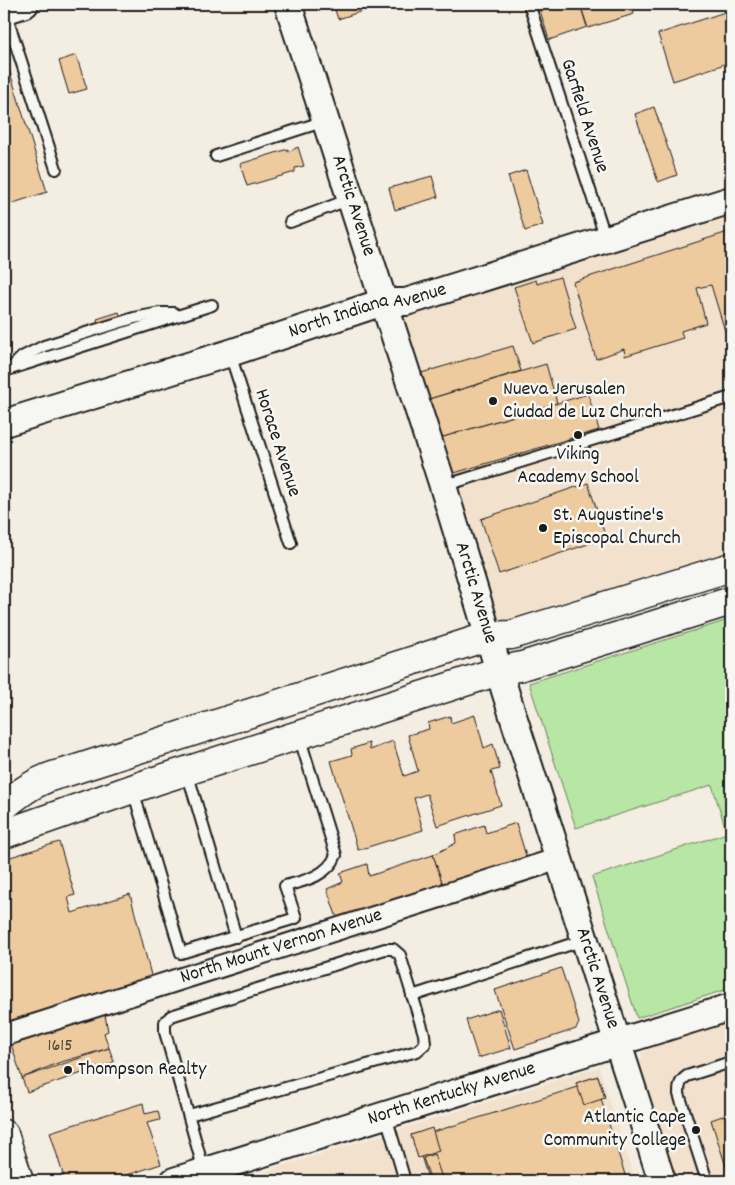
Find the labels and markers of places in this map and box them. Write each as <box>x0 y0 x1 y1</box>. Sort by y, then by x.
place label: Nueva Jerusalen Ciudad de Luz Church <box>503 376 662 427</box>
marker: Nueva Jerusalen Ciudad de Luz Church <box>487 395 499 407</box>
marker: Viking Academy School <box>572 429 584 441</box>
place label: Viking Academy School <box>517 441 639 492</box>
place label: St. Augustine's Episcopal Church <box>553 502 681 553</box>
marker: St. Augustine's Episcopal Church <box>537 522 549 534</box>
place label: Thompson Realty <box>78 1056 207 1084</box>
marker: Thompson Realty <box>62 1064 74 1076</box>
place label: Atlantic Cape Community College <box>544 1104 686 1155</box>
marker: Atlantic Cape Community College <box>690 1124 702 1136</box>

